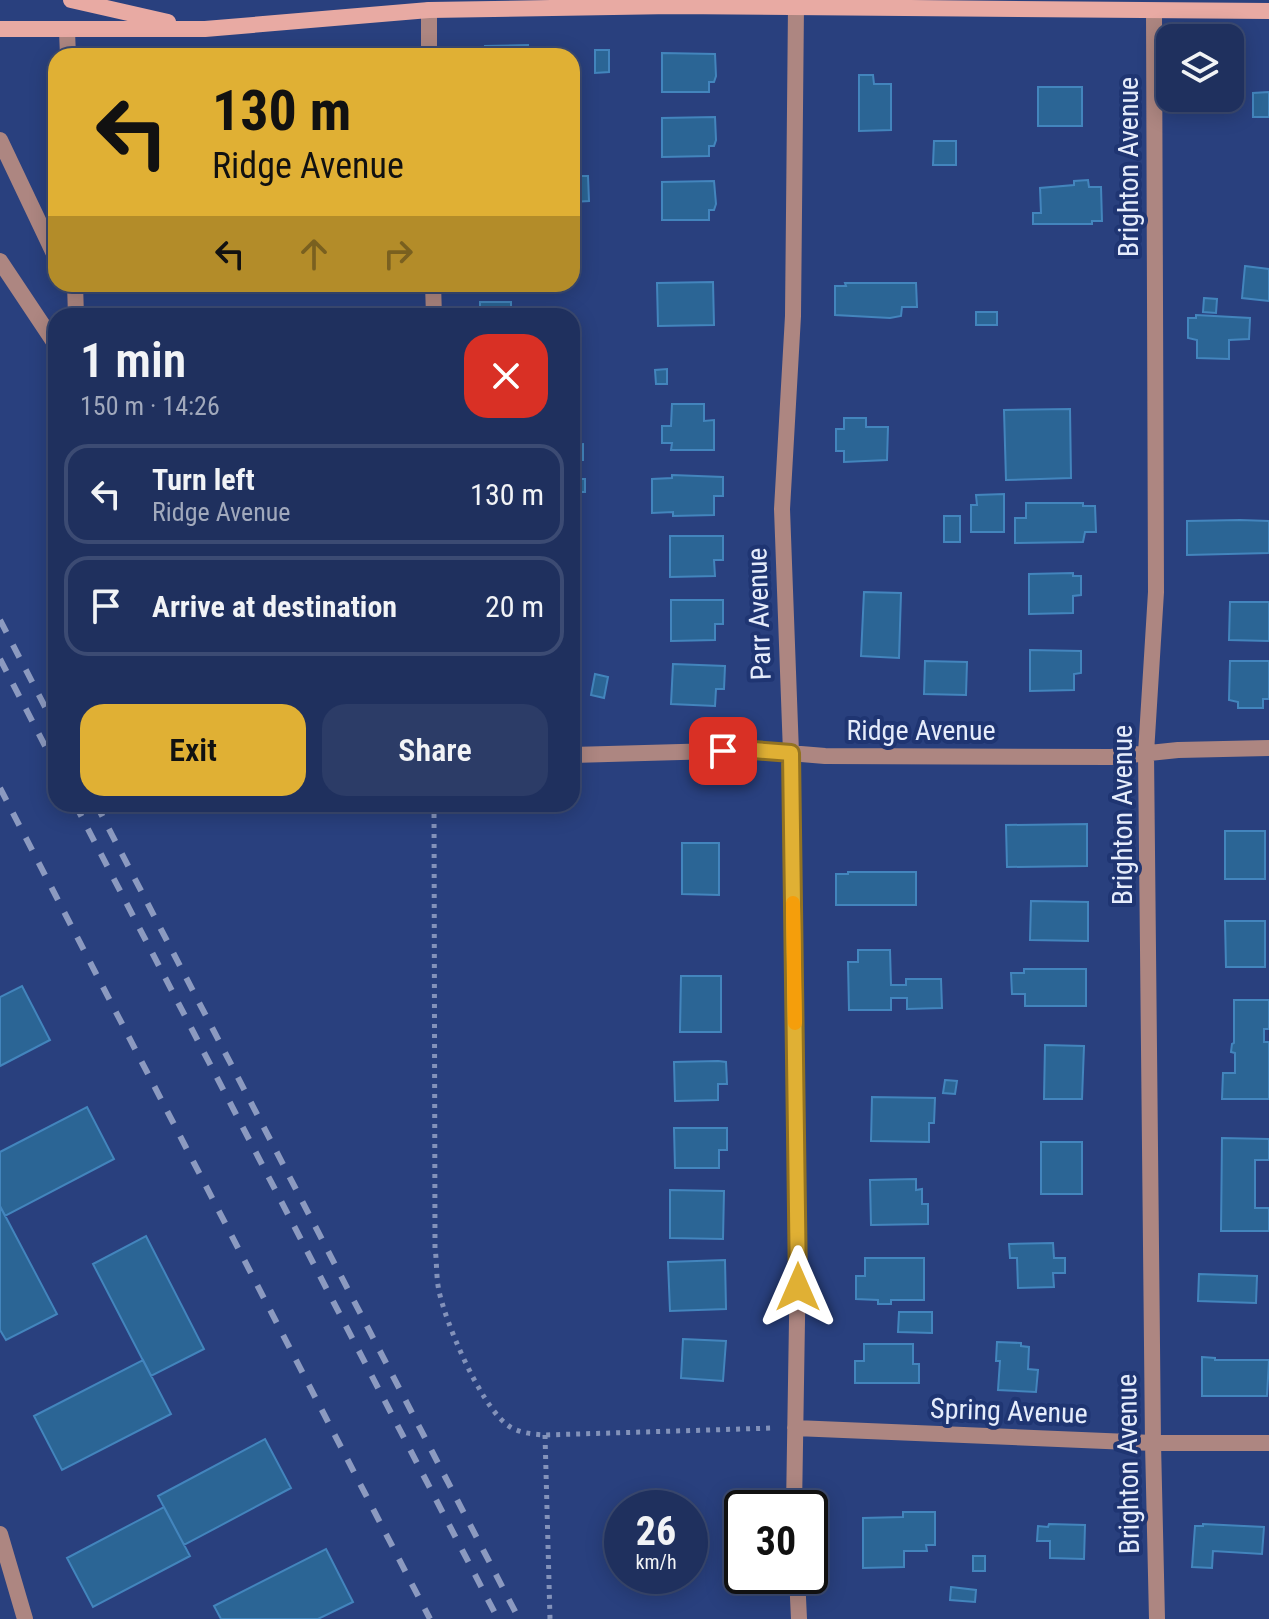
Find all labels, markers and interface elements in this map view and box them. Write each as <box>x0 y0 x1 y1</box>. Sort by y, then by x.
map controls <box>1156 24 1244 112</box>
button: layers <box>1156 24 1244 112</box>
street label: Brighton Avenue <box>1112 77 1145 257</box>
text: 130 m <box>212 78 351 144</box>
icon: left <box>80 80 184 184</box>
text: Ridge Avenue <box>212 145 404 187</box>
icon: left <box>208 232 252 276</box>
icon: ahead <box>292 232 336 276</box>
icon: right <box>376 232 420 276</box>
text: 1 min <box>80 332 186 389</box>
button: close <box>464 334 548 418</box>
text: 150 m · 14:26 <box>80 391 220 421</box>
text: Turn left <box>152 462 255 497</box>
icon: left <box>84 472 128 516</box>
text: 130 m <box>470 477 544 512</box>
text: Ridge Avenue <box>152 497 291 527</box>
street label: Parr Avenue <box>740 547 778 681</box>
icon: arrive <box>84 584 128 628</box>
text: Arrive at destination <box>152 589 397 624</box>
text: 20 m <box>485 589 544 624</box>
button: Exit <box>80 704 306 796</box>
button: Share <box>322 704 548 796</box>
street label: Ridge Avenue <box>846 714 996 747</box>
pin <box>689 717 757 785</box>
street label: Brighton Avenue <box>1106 725 1139 905</box>
icon: arrive <box>701 729 745 773</box>
position arrow <box>756 1245 840 1329</box>
street label: Brighton Avenue <box>1110 1374 1146 1554</box>
street label: Spring Avenue <box>930 1392 1088 1430</box>
speed limit sign: 30 <box>724 1490 828 1594</box>
text: 26 <box>636 1508 676 1555</box>
text: km/h <box>635 1550 677 1574</box>

